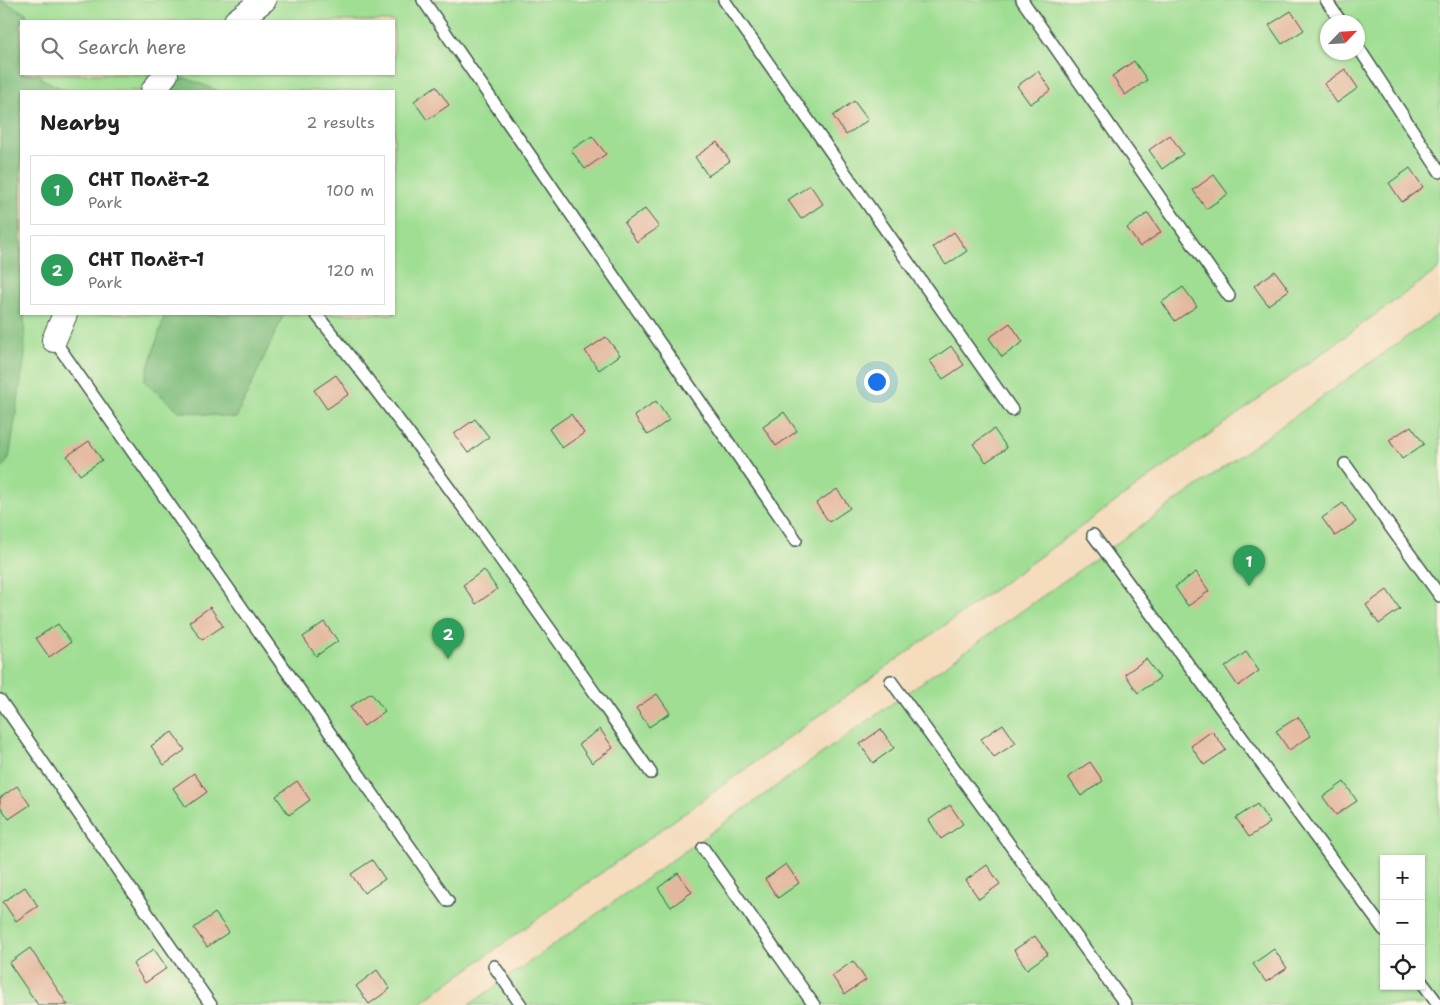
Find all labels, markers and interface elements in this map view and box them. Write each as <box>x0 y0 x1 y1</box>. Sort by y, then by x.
north arrow <box>1320 15 1365 60</box>
search box <box>20 20 395 75</box>
icon: search <box>38 34 66 62</box>
text: Search here <box>78 35 187 60</box>
text: Nearby <box>40 109 120 137</box>
text: 2 results <box>306 112 375 133</box>
text: СНТ Полёт-2 <box>88 167 210 192</box>
text: 1 <box>53 180 61 201</box>
text: 100 m <box>326 180 374 201</box>
text: Park <box>88 192 122 213</box>
text: СНТ Полёт-1 <box>88 247 204 272</box>
text: 2 <box>51 260 63 281</box>
text: 120 m <box>327 260 374 281</box>
text: Park <box>88 272 122 293</box>
your location <box>864 369 890 395</box>
pin: 1 <box>1233 545 1265 586</box>
pin: 2 <box>432 618 464 659</box>
map controls <box>1380 855 1425 990</box>
button: + <box>1380 855 1425 900</box>
button: − <box>1380 900 1425 945</box>
button: locate <box>1380 945 1425 990</box>

